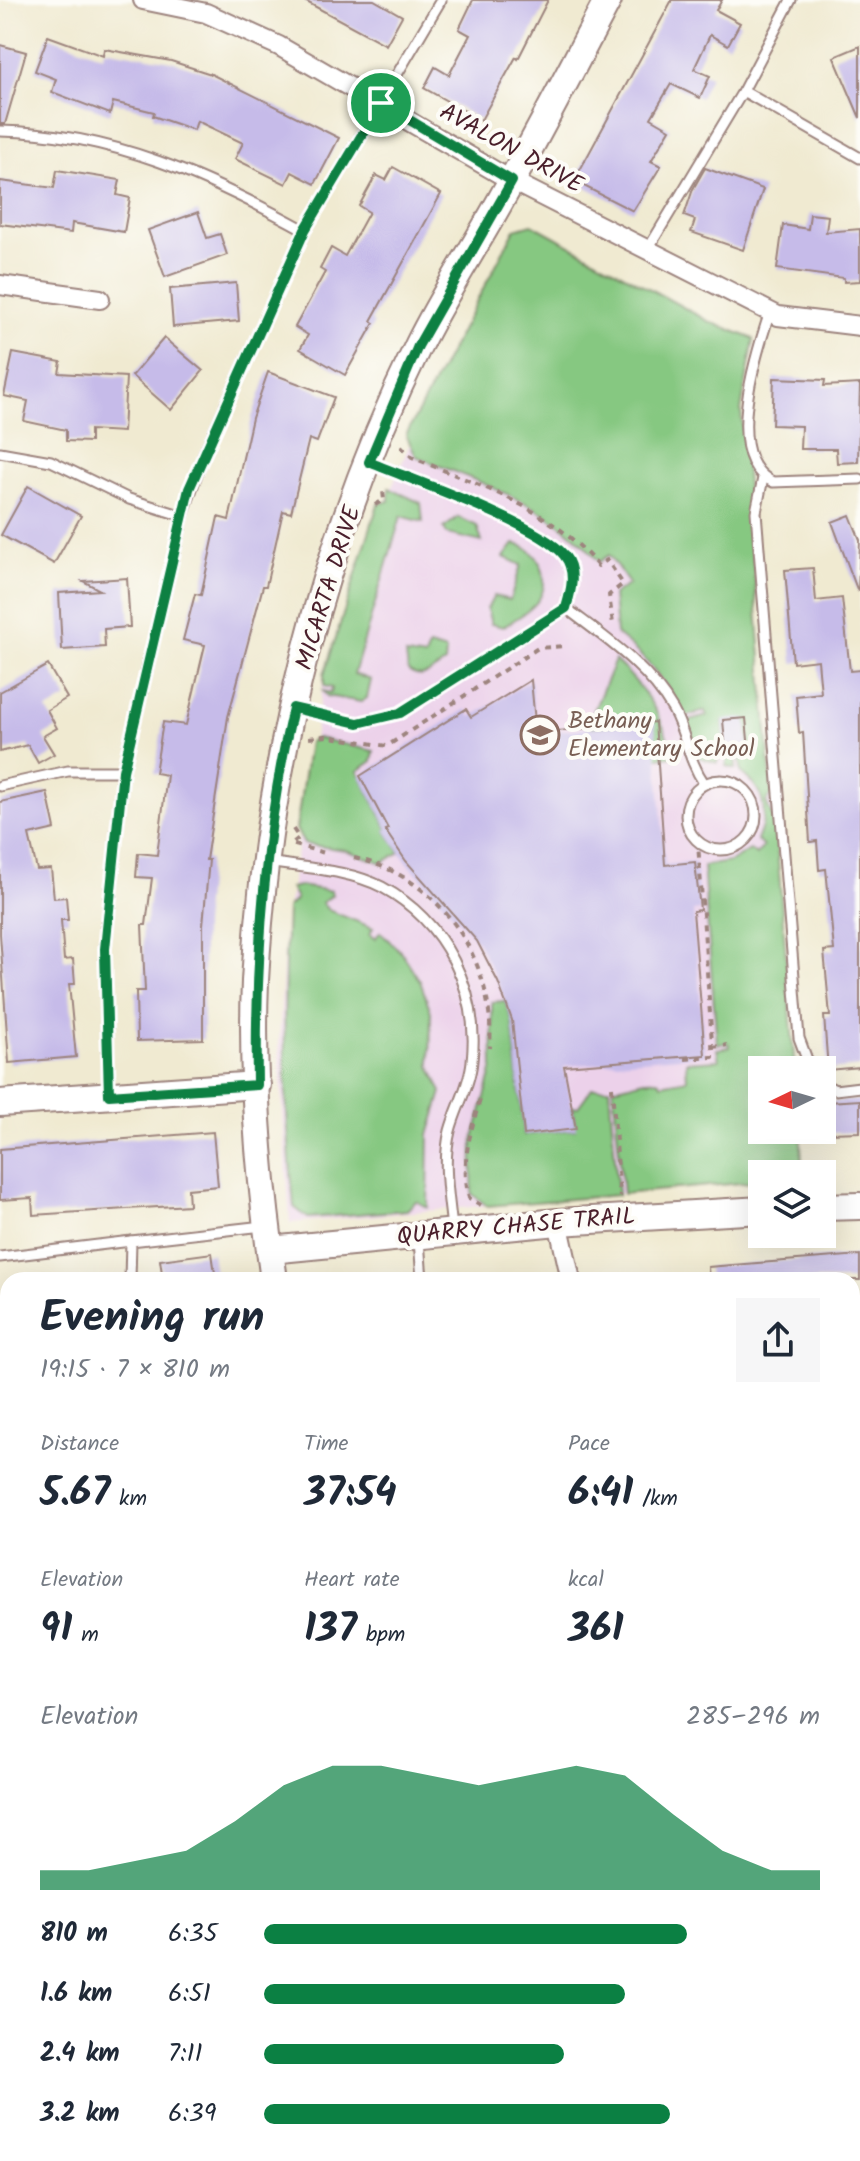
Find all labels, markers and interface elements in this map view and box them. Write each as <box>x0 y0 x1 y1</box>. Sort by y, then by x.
pin <box>347 69 415 137</box>
icon: arrive <box>359 81 403 125</box>
street label: AVALON DRIVE <box>432 93 591 205</box>
street label: MICARTA DRIVE <box>285 500 373 675</box>
place label: Bethany Elementary School <box>568 702 755 769</box>
school or university icon: Bethany Elementary School <box>519 714 561 756</box>
north arrow <box>748 1056 836 1144</box>
map controls <box>748 1056 836 1248</box>
button: layers <box>748 1160 836 1248</box>
street label: QUARRY CHASE TRAIL <box>395 1197 637 1257</box>
text: Evening run <box>40 1284 264 1354</box>
button: share <box>736 1298 820 1382</box>
text: 19:15 · 7 × 810 m <box>40 1349 230 1391</box>
text: Distance <box>40 1427 119 1462</box>
text: Time <box>304 1427 348 1462</box>
text: Pace <box>568 1427 610 1462</box>
text: 5.67 <box>40 1462 110 1526</box>
text: 37:54 <box>304 1462 397 1526</box>
text: 6:41 <box>568 1462 633 1526</box>
text: km <box>110 1482 147 1517</box>
text: /km <box>633 1482 678 1517</box>
text: Elevation <box>40 1563 123 1598</box>
text: Heart rate <box>304 1563 400 1598</box>
text: kcal <box>568 1563 604 1598</box>
text: 91 <box>40 1598 72 1662</box>
text: 137 <box>304 1598 357 1662</box>
text: 361 <box>568 1598 624 1662</box>
text: m <box>72 1618 99 1653</box>
text: bpm <box>357 1618 405 1653</box>
text: Elevation <box>40 1696 138 1738</box>
text: 285–296 m <box>686 1696 820 1738</box>
text: 810 m <box>40 1913 108 1955</box>
text: 6:35 <box>168 1913 218 1955</box>
text: 1.6 km <box>40 1973 112 2015</box>
text: 6:51 <box>168 1973 211 2015</box>
text: 2.4 km <box>40 2033 120 2075</box>
text: 7:11 <box>168 2033 203 2075</box>
text: 3.2 km <box>40 2093 120 2135</box>
text: 6:39 <box>168 2093 216 2135</box>

